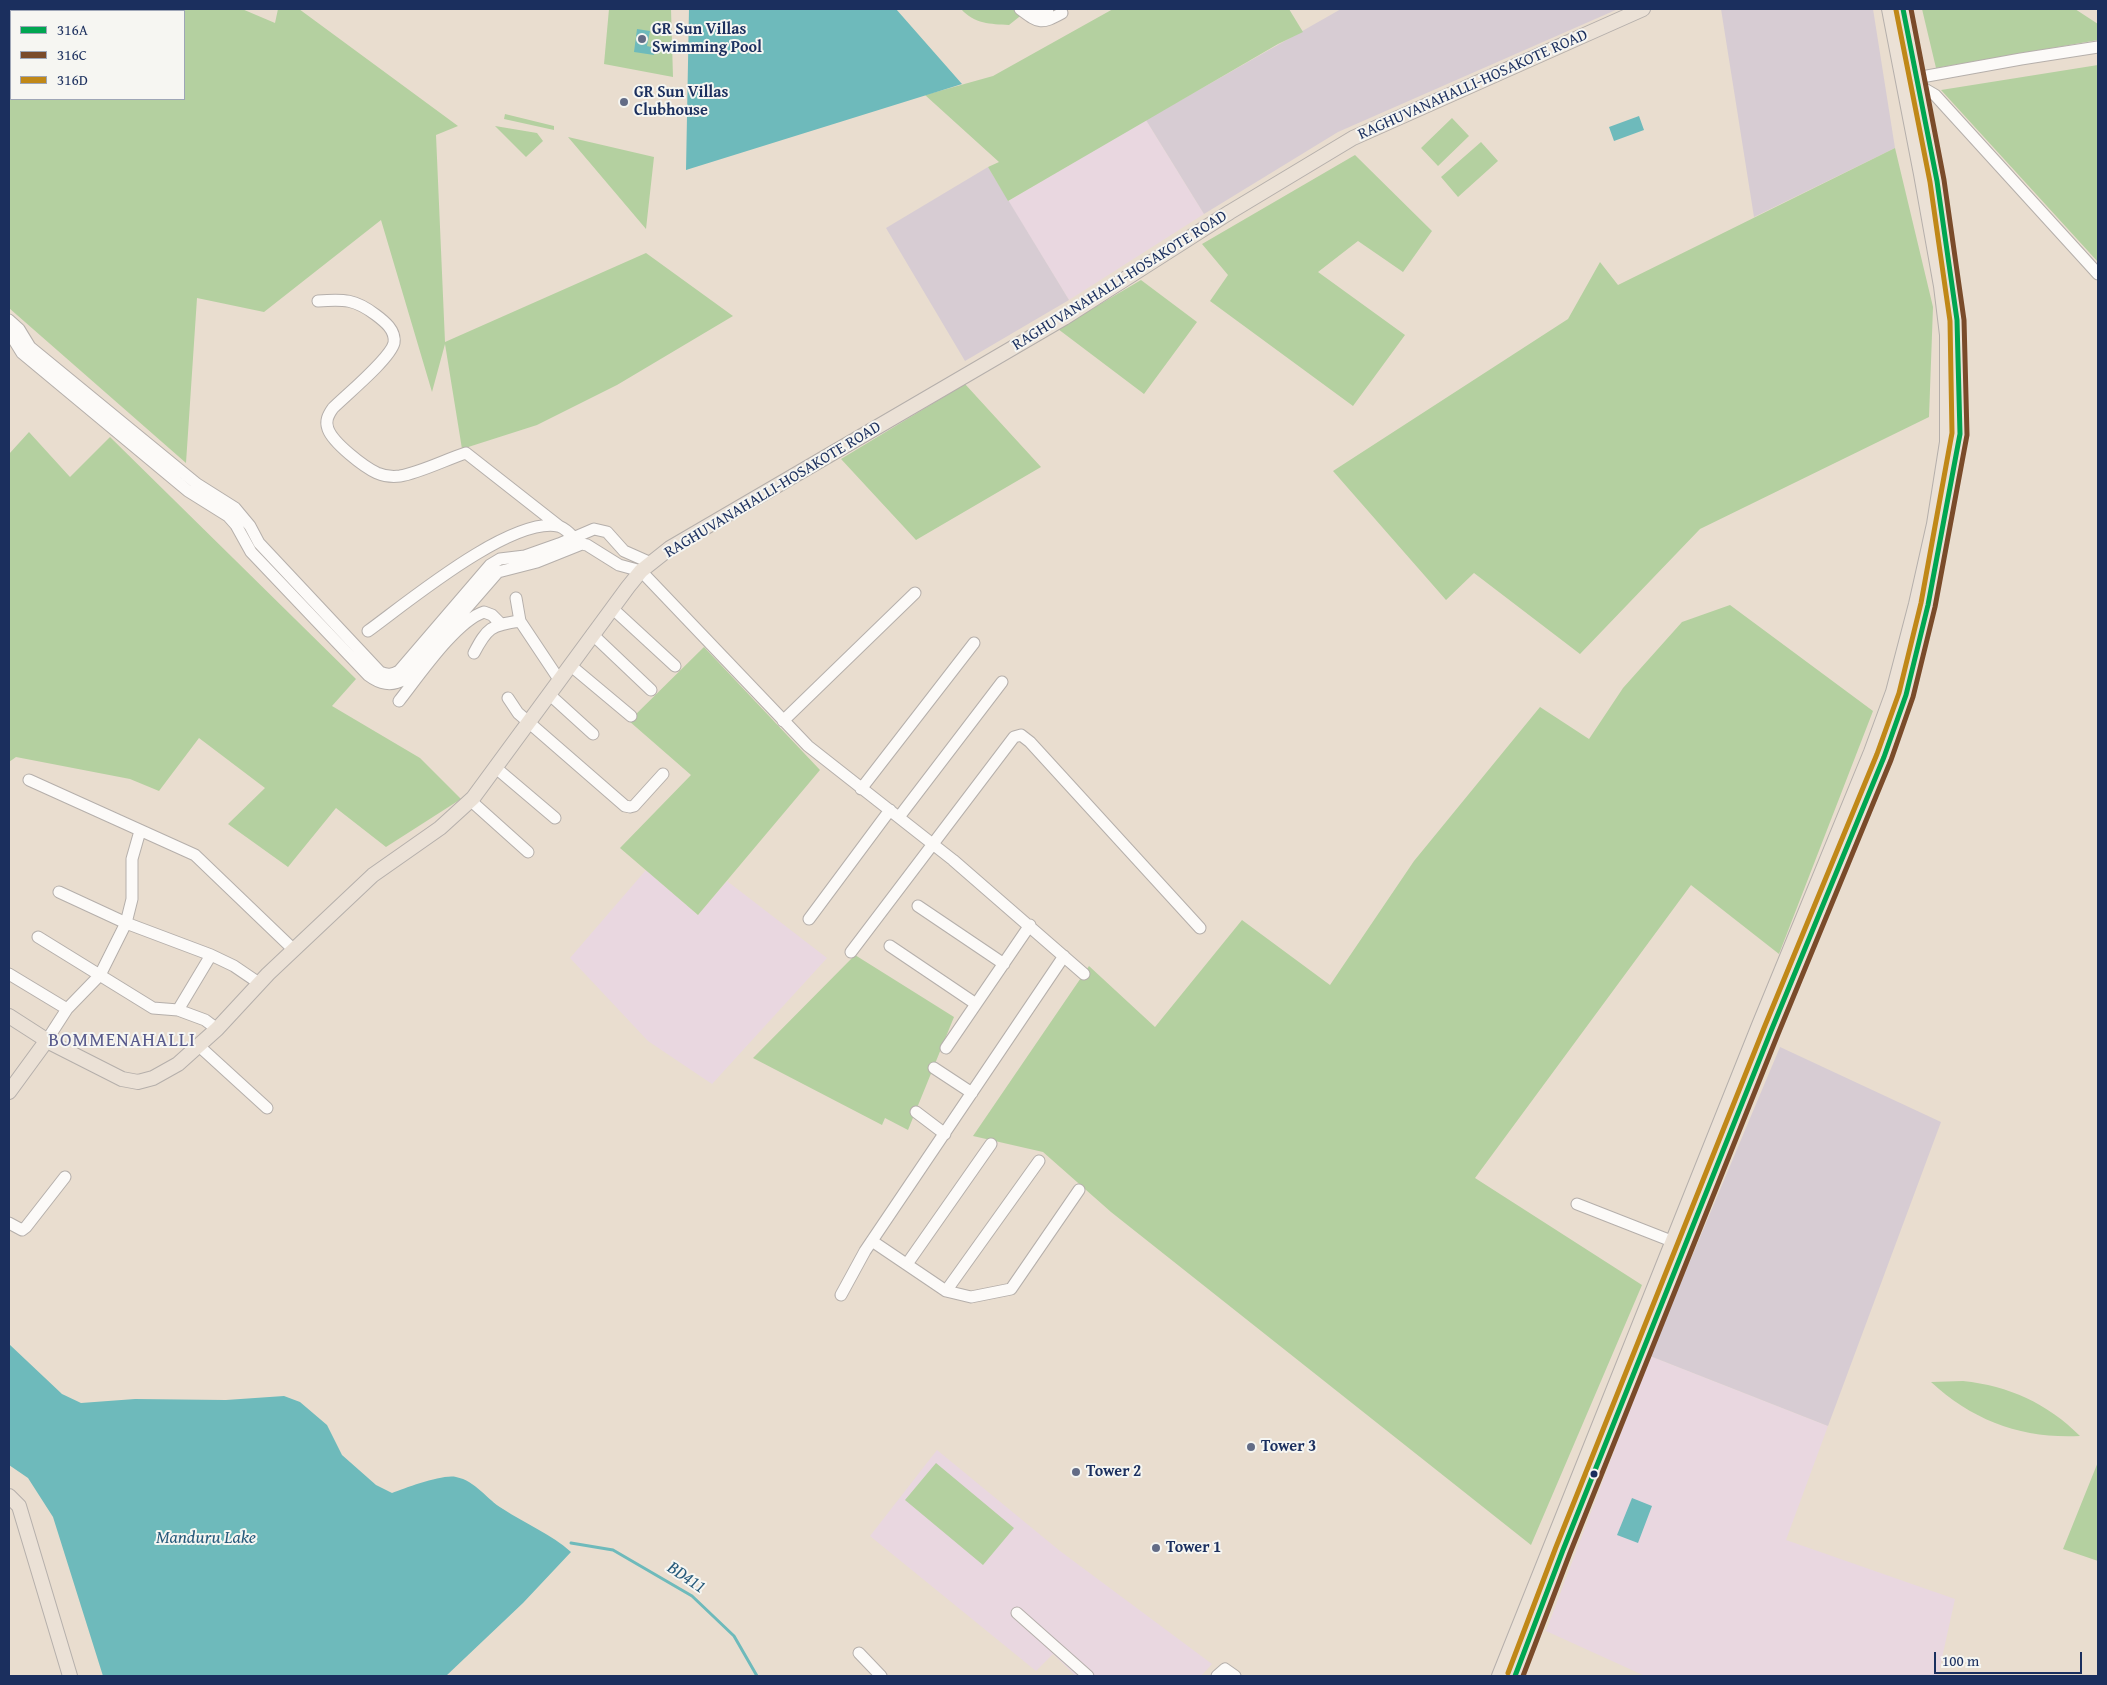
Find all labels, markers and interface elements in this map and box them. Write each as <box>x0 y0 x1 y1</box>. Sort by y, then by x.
legend <box>10 10 185 100</box>
text: 316A <box>57 19 88 40</box>
place label: GR Sun Villas Swimming Pool <box>652 20 762 58</box>
street label: RAGHUVANAHALLI-HOSAKOTE ROAD <box>1355 26 1591 144</box>
marker: GR Sun Villas Swimming Pool <box>636 33 648 45</box>
text: 316C <box>57 44 87 65</box>
text: 316D <box>57 69 88 90</box>
place label: GR Sun Villas Clubhouse <box>634 83 728 121</box>
marker: GR Sun Villas Clubhouse <box>618 96 630 108</box>
street label: RAGHUVANAHALLI-HOSAKOTE ROAD <box>1009 207 1231 355</box>
street label: RAGHUVANAHALLI-HOSAKOTE ROAD <box>661 418 885 562</box>
district label: BOMMENAHALLI <box>47 1030 197 1052</box>
place label: Tower 3 <box>1261 1437 1316 1457</box>
marker: Tower 3 <box>1245 1441 1257 1453</box>
place label: Tower 2 <box>1086 1462 1141 1482</box>
marker: Tower 2 <box>1070 1466 1082 1478</box>
unlabelled marker <box>1589 1469 1599 1479</box>
water label: Manduru Lake <box>156 1527 256 1549</box>
place label: Tower 1 <box>1166 1538 1221 1558</box>
marker: Tower 1 <box>1150 1542 1162 1554</box>
water label: BD411 <box>663 1557 709 1599</box>
scale bar <box>1937 1642 2084 1674</box>
text: 100 m <box>1942 1650 1979 1671</box>

